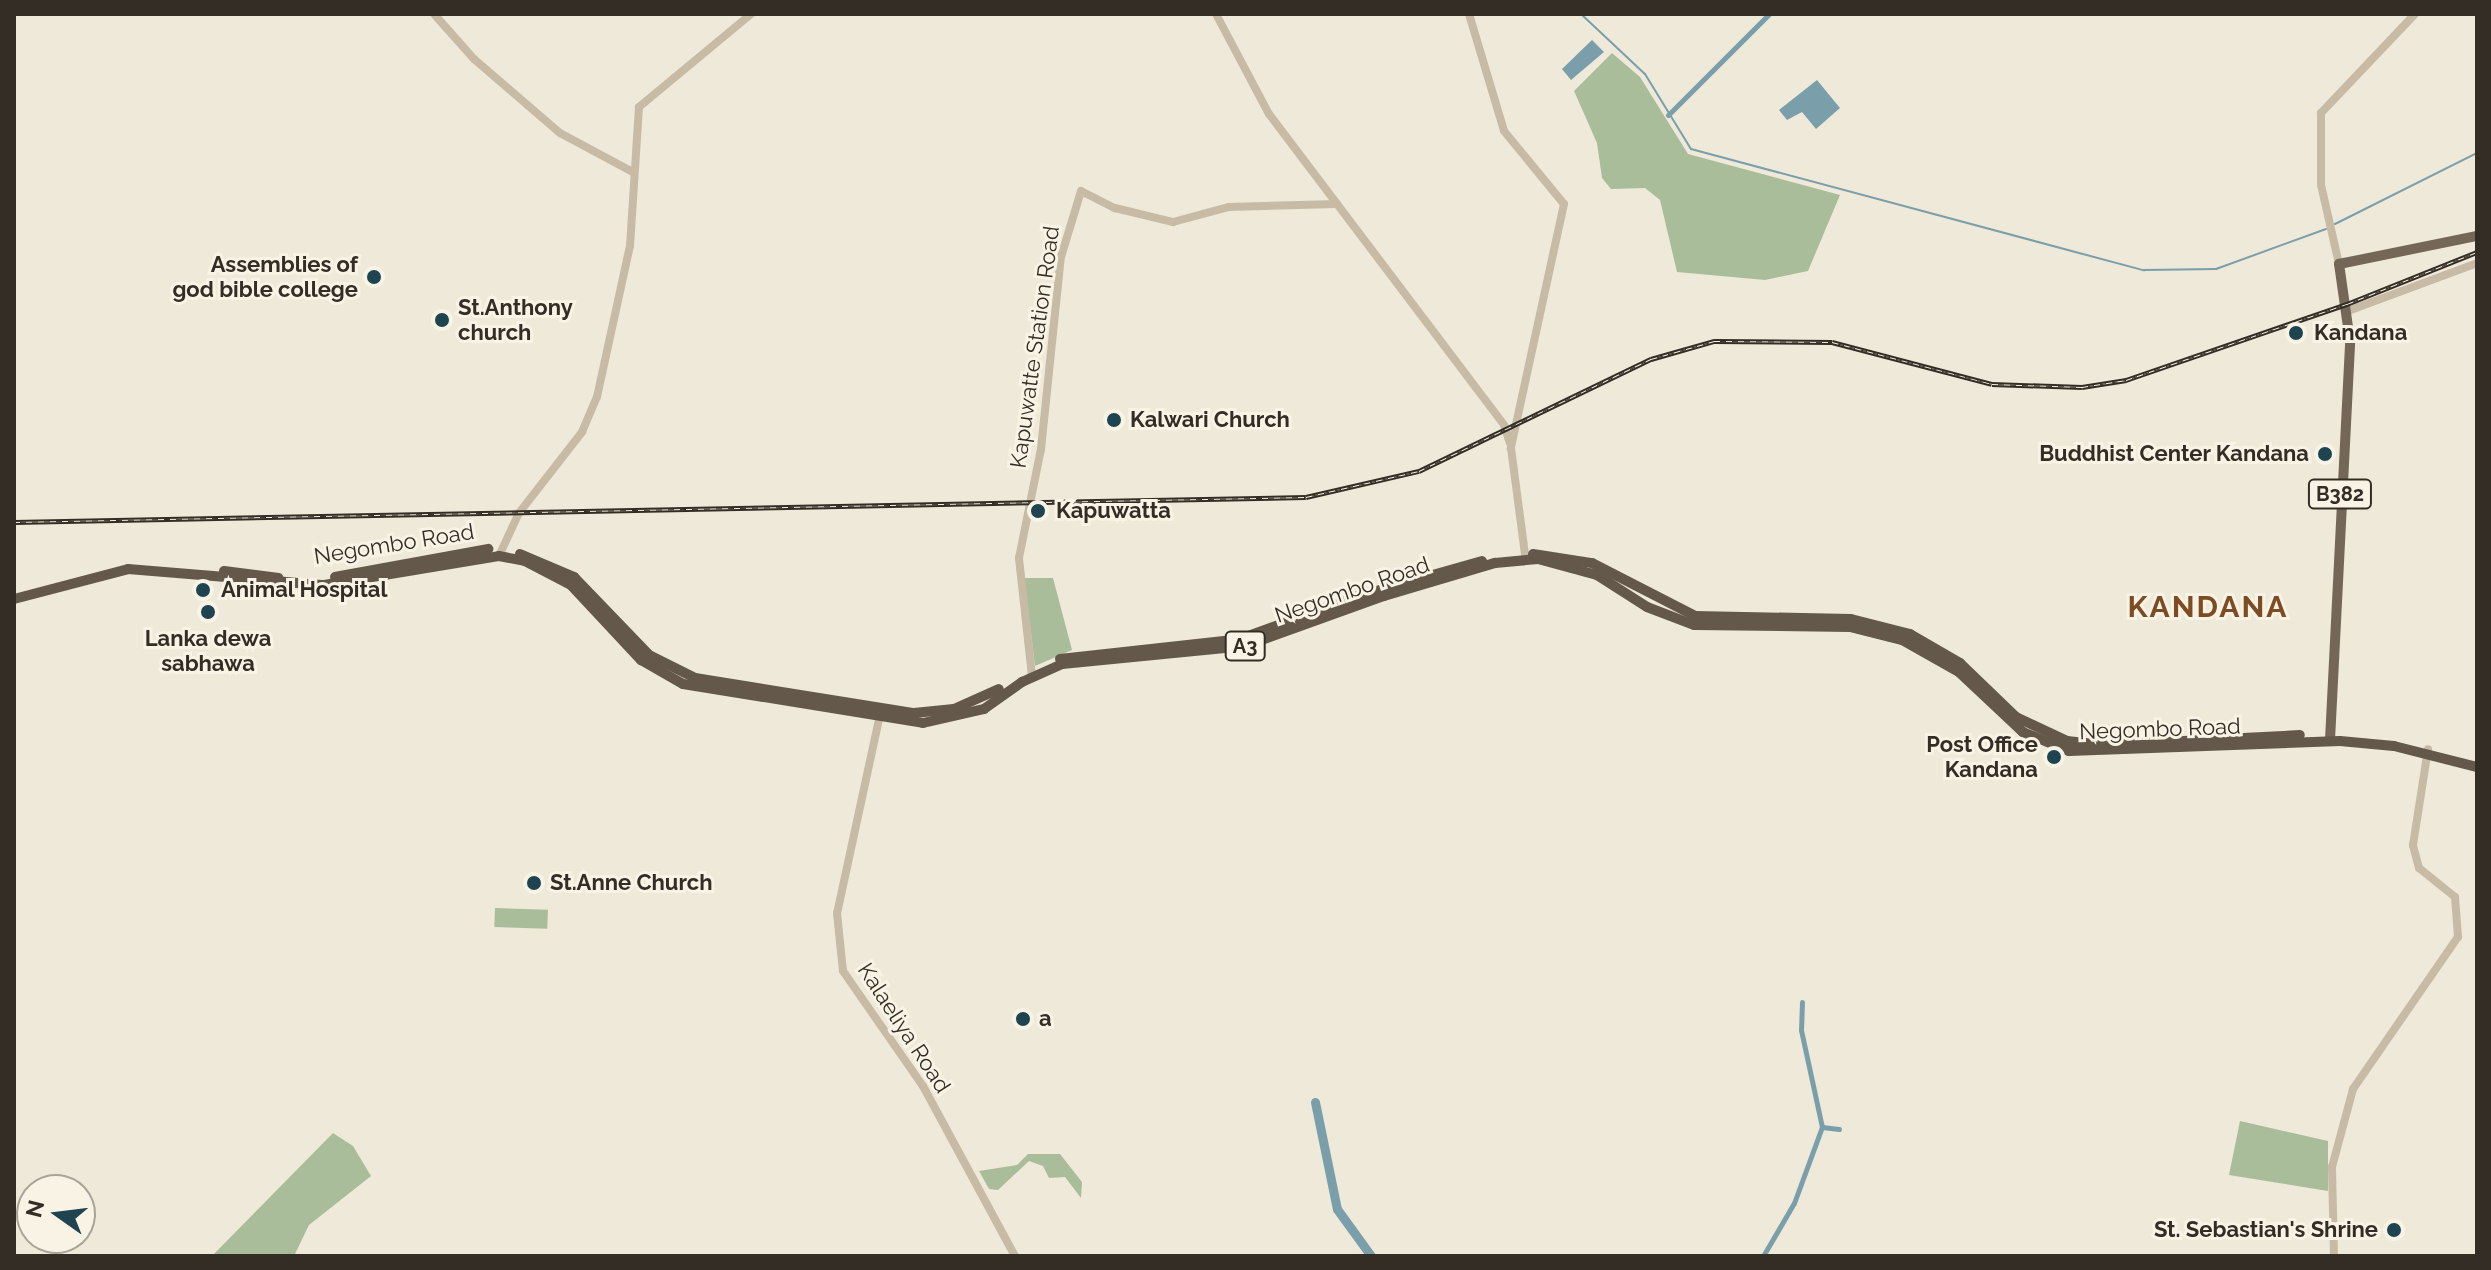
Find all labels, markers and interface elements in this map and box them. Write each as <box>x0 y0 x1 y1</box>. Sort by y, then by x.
street label: Kapuwatte Station Road <box>1005 224 1065 470</box>
place label: Assemblies of god bible college <box>172 251 358 302</box>
marker: Assemblies of god bible college <box>365 268 383 286</box>
place label: St.Anthony church <box>458 294 573 346</box>
marker: St.Anthony church <box>433 311 451 329</box>
place label: Kandana <box>2314 320 2407 346</box>
marker: Kandana <box>2285 322 2307 344</box>
place label: Kalwari Church <box>1130 407 1290 433</box>
marker: Kalwari Church <box>1105 411 1123 429</box>
place label: Buddhist Center Kandana <box>2039 441 2309 467</box>
marker: Buddhist Center Kandana <box>2316 445 2334 463</box>
road number: B382 <box>2306 478 2374 510</box>
place label: Kapuwatta <box>1056 498 1171 524</box>
marker: Kapuwatta <box>1027 500 1049 522</box>
street label: Negombo Road <box>312 518 476 570</box>
street label: Negombo Road <box>1271 551 1433 629</box>
place label: Animal Hospital <box>221 577 388 603</box>
marker: Animal Hospital <box>192 579 214 601</box>
district label: KANDANA <box>2127 589 2289 625</box>
marker: Lanka dewa sabhawa <box>199 603 217 621</box>
place label: Lanka dewa sabhawa <box>145 625 271 676</box>
road number: A3 <box>1223 630 1267 662</box>
street label: Negombo Road <box>2079 713 2241 745</box>
place label: Post Office Kandana <box>1926 731 2038 782</box>
marker: Post Office Kandana <box>2045 748 2063 766</box>
place label: St.Anne Church <box>550 870 712 896</box>
marker: St.Anne Church <box>525 874 543 892</box>
street label: Kalaeliya Road <box>852 958 956 1098</box>
place label: a <box>1039 1006 1052 1032</box>
marker: a <box>1014 1010 1032 1028</box>
north arrow <box>16 1174 96 1254</box>
text: N <box>20 1197 49 1220</box>
place label: St. Sebastian's Shrine <box>2154 1217 2378 1243</box>
marker: St. Sebastian's Shrine <box>2385 1221 2403 1239</box>

